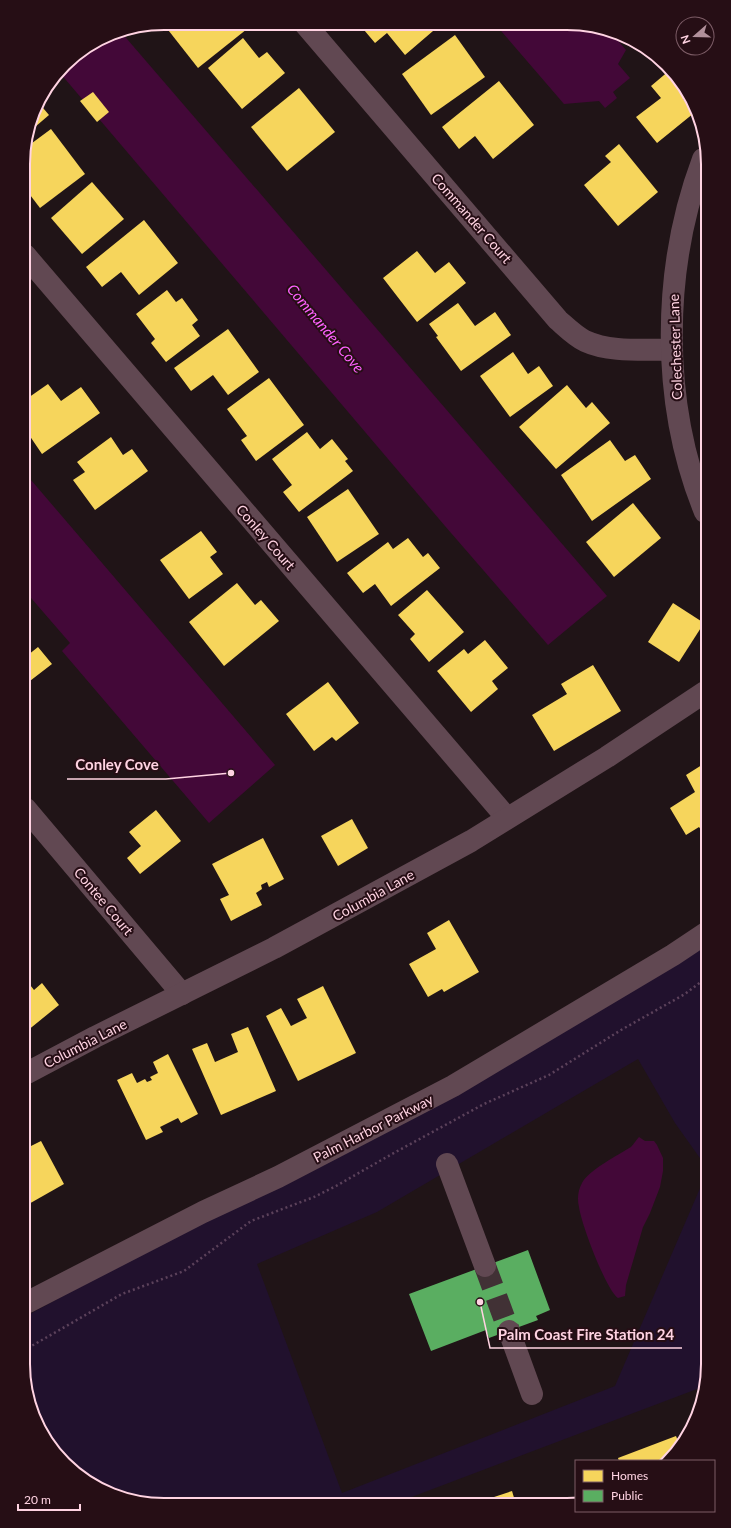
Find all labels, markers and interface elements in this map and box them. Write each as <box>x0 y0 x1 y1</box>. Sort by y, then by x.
north arrow <box>675 16 715 56</box>
text: N <box>678 33 693 46</box>
street label: Commander Court <box>428 170 516 266</box>
water label: Commander Cove <box>284 280 368 376</box>
street label: Colechester Lane <box>665 294 685 400</box>
street label: Conley Court <box>233 501 299 573</box>
callout: Conley Cove <box>67 752 166 779</box>
text: Conley Cove <box>75 755 159 773</box>
street label: Contee Court <box>71 864 137 938</box>
street label: Columbia Lane <box>329 866 417 924</box>
street label: Columbia Lane <box>41 1015 129 1071</box>
street label: Palm Harbor Parkway <box>310 1090 437 1166</box>
callout: Palm Coast Fire Station 24 <box>490 1321 682 1348</box>
text: Palm Coast Fire Station 24 <box>498 1325 675 1343</box>
legend <box>575 1460 715 1512</box>
text: Homes <box>611 1468 648 1483</box>
scale bar <box>18 1486 80 1512</box>
text: Public <box>611 1488 643 1503</box>
text: 20 m <box>24 1492 51 1507</box>

